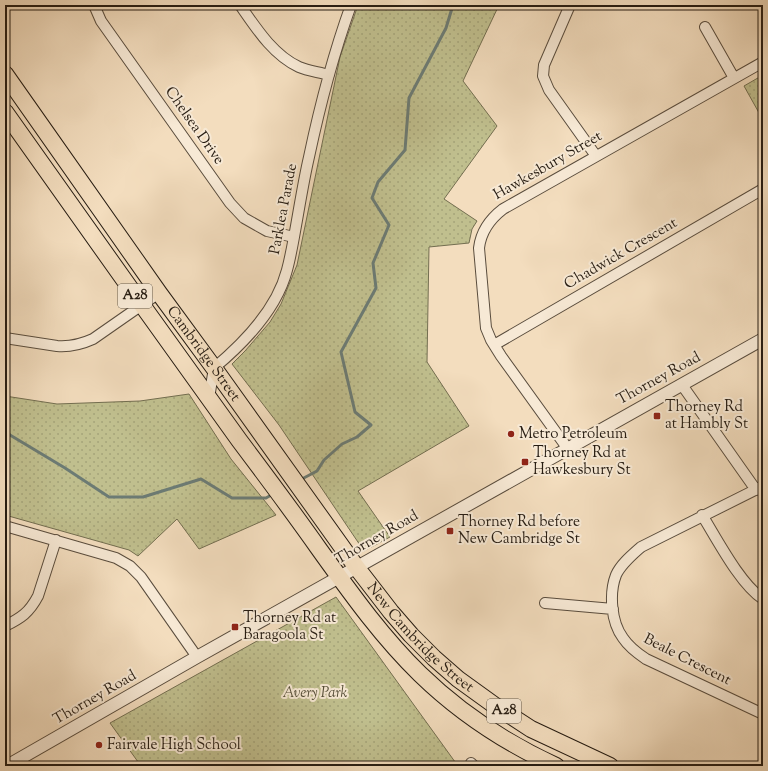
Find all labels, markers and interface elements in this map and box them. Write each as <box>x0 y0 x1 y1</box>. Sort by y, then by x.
street label: Chelsea Drive <box>159 83 229 169</box>
street label: Hawkesbury Street <box>490 126 606 206</box>
street label: Parklea Parade <box>265 162 303 256</box>
street label: Chadwick Crescent <box>561 213 681 295</box>
road number: A28 <box>118 284 152 308</box>
street label: Cambridge Street <box>161 302 245 406</box>
street label: Thorney Road <box>613 347 705 411</box>
place label: Thorney Rd at Hambly St <box>665 397 748 435</box>
marker: Thorney Rd at Hambly St <box>652 411 662 421</box>
place label: Metro Petroleum <box>519 424 628 445</box>
marker: Metro Petroleum <box>506 429 516 439</box>
place label: Thorney Rd at Hawkesbury St <box>533 443 631 481</box>
marker: Thorney Rd at Hawkesbury St <box>520 457 530 467</box>
street label: Thorney Road <box>332 505 423 570</box>
place label: Thorney Rd before New Cambridge St <box>458 512 580 550</box>
marker: Thorney Rd before New Cambridge St <box>445 526 455 536</box>
street label: New Cambridge Street <box>362 578 478 698</box>
place label: Thorney Rd at Baragoola St <box>243 608 336 646</box>
marker: Thorney Rd at Baragoola St <box>230 622 240 632</box>
street label: Beale Crescent <box>640 629 734 691</box>
street label: Thorney Road <box>50 665 141 730</box>
park label: Avery Park <box>283 683 348 704</box>
road number: A28 <box>487 699 521 723</box>
place label: Fairvale High School <box>107 735 241 756</box>
marker: Fairvale High School <box>94 740 104 750</box>

